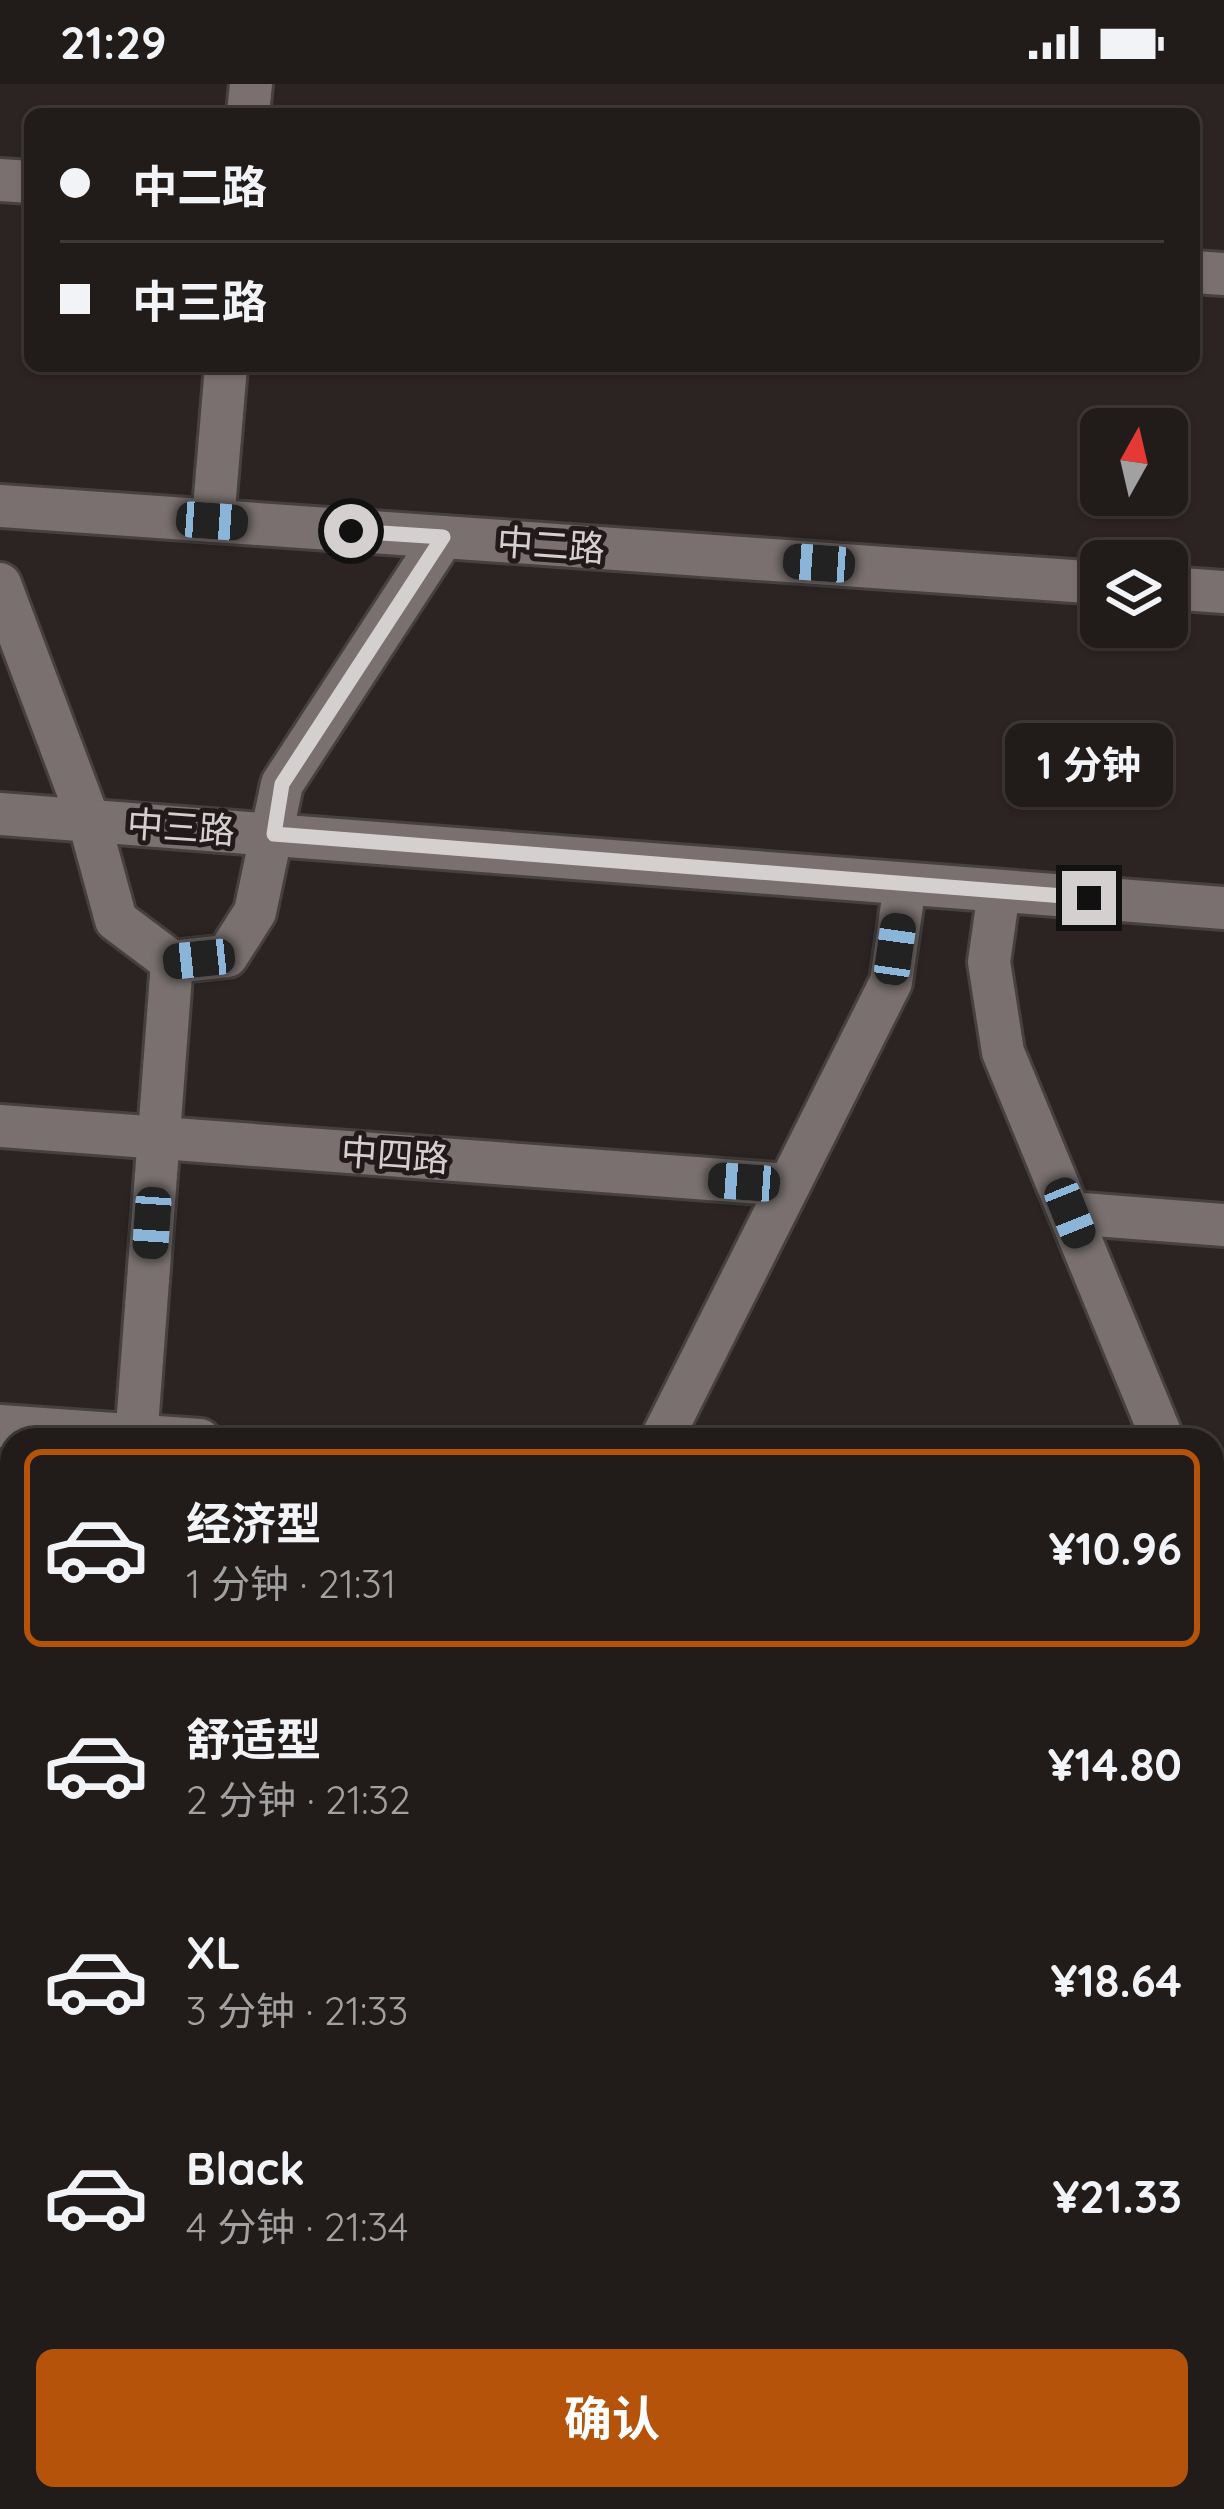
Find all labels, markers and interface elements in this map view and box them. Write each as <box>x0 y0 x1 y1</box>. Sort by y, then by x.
text: 21:29 <box>60 14 167 70</box>
text: 中二路 <box>132 158 267 214</box>
text: 中三路 <box>132 273 267 329</box>
north arrow <box>1080 408 1188 516</box>
map controls <box>1080 408 1188 648</box>
car <box>175 501 249 541</box>
route start <box>324 504 378 558</box>
street label: 中二路 <box>496 518 606 571</box>
button: layers <box>1080 540 1188 648</box>
car <box>782 543 856 583</box>
callout: 1 分钟 <box>1005 724 1173 808</box>
text: 1 分钟 <box>1037 740 1141 789</box>
street label: 中三路 <box>126 800 236 853</box>
route end <box>1062 871 1116 925</box>
car <box>872 911 918 987</box>
car <box>161 937 237 981</box>
street label: 中四路 <box>340 1128 450 1181</box>
car <box>707 1162 781 1202</box>
car <box>1040 1173 1100 1253</box>
car <box>132 1186 172 1260</box>
icon: car <box>42 1494 150 1602</box>
text: 经济型 <box>186 1495 321 1551</box>
text: ¥10.96 <box>1048 1520 1182 1576</box>
text: 1 分钟 · 21:31 <box>186 1559 396 1608</box>
icon: car <box>42 1710 150 1818</box>
text: 舒适型 <box>186 1711 321 1767</box>
text: ¥14.80 <box>1048 1736 1182 1792</box>
text: 2 分钟 · 21:32 <box>186 1775 411 1824</box>
text: XL <box>186 1924 241 1980</box>
icon: car <box>42 1926 150 2034</box>
text: ¥18.64 <box>1050 1952 1182 2008</box>
text: 3 分钟 · 21:33 <box>186 1986 408 2035</box>
text: Black <box>186 2140 305 2196</box>
icon: car <box>42 2142 150 2250</box>
text: ¥21.33 <box>1053 2168 1182 2224</box>
text: 4 分钟 · 21:34 <box>186 2202 408 2251</box>
button: 确认 <box>36 2349 1188 2487</box>

